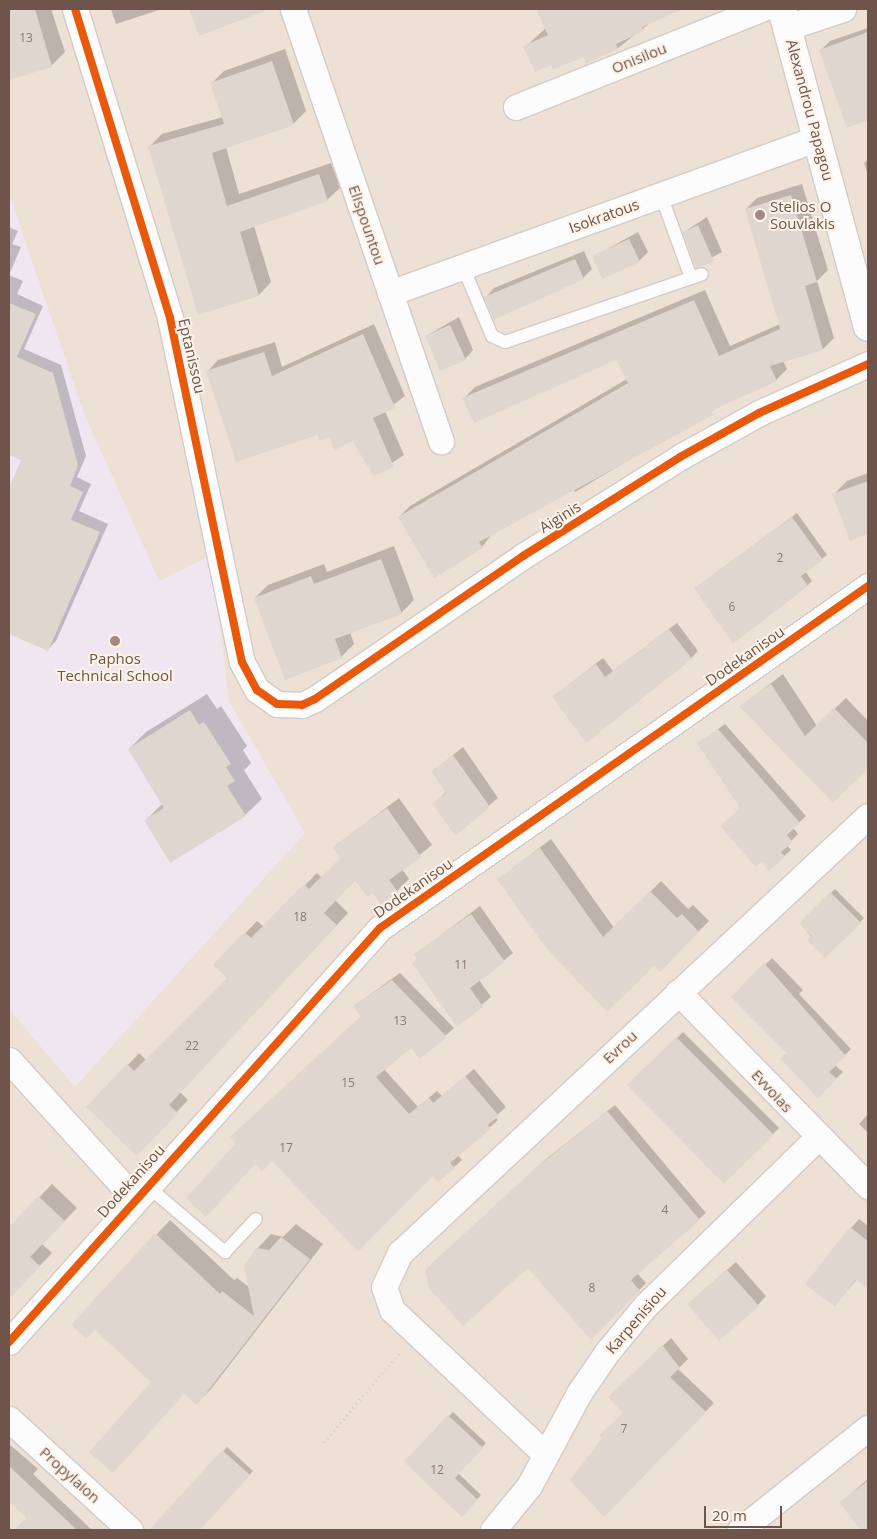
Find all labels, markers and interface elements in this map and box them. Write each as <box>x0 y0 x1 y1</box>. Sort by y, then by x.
house number: 13 <box>19 31 33 45</box>
street label: Alexandrou Papagou <box>782 37 838 183</box>
street label: Onisilou <box>609 39 669 77</box>
street label: Elispountou <box>345 183 389 267</box>
street label: Isokratous <box>566 195 642 237</box>
place label: Stelios O Souvlakis <box>770 197 835 232</box>
marker: Stelios O Souvlakis <box>754 209 766 221</box>
street label: Eptanissou <box>175 317 209 395</box>
street label: Aiginis <box>536 497 584 537</box>
house number: 2 <box>777 551 783 565</box>
house number: 6 <box>729 600 735 614</box>
street label: Dodekanisou <box>702 622 788 690</box>
marker: Paphos Technical School <box>109 635 121 647</box>
place label: Paphos Technical School <box>57 649 173 684</box>
street label: Dodekanisou <box>370 854 456 922</box>
house number: 18 <box>293 910 307 924</box>
house number: 11 <box>454 958 468 972</box>
house number: 13 <box>393 1014 407 1028</box>
street label: Evrou <box>599 1027 641 1067</box>
house number: 22 <box>185 1039 199 1053</box>
street label: Evvoias <box>748 1066 796 1116</box>
house number: 15 <box>341 1076 355 1090</box>
street label: Dodekanisou <box>94 1141 168 1221</box>
house number: 17 <box>279 1141 293 1155</box>
house number: 4 <box>662 1203 668 1217</box>
house number: 8 <box>589 1281 595 1295</box>
street label: Karpenisiou <box>602 1283 670 1357</box>
house number: 7 <box>621 1422 627 1436</box>
street label: Propylaion <box>36 1443 104 1507</box>
house number: 12 <box>430 1463 444 1477</box>
scale bar <box>707 1496 784 1528</box>
text: 20 m <box>712 1505 747 1525</box>

